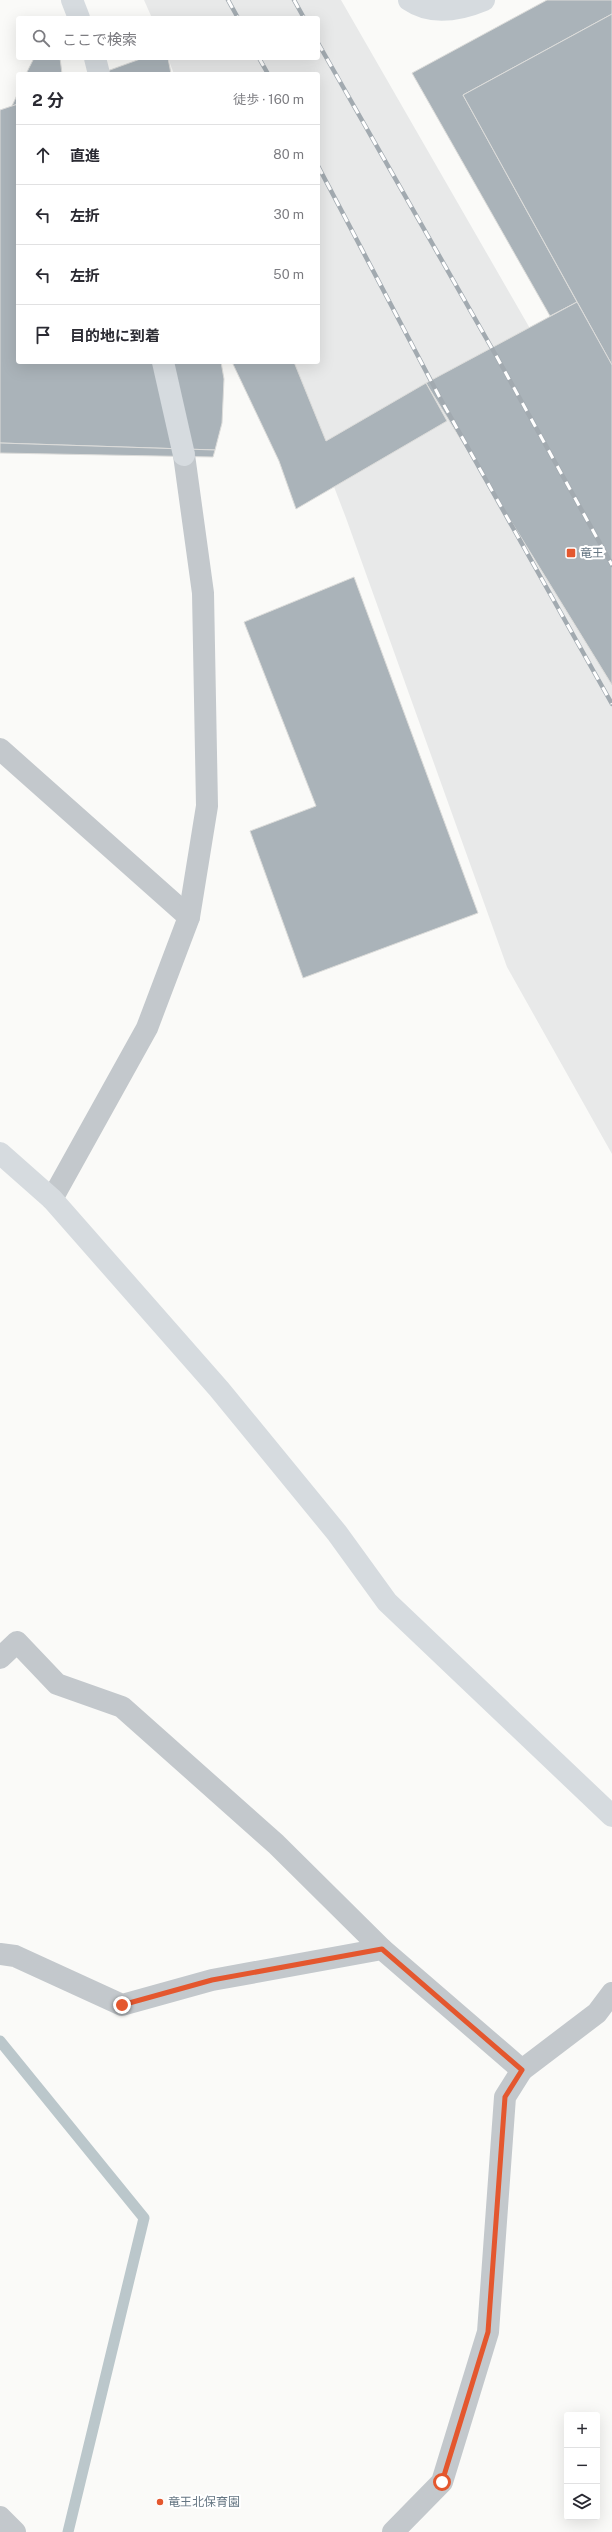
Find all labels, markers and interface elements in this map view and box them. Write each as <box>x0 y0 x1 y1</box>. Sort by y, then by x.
search box <box>16 16 320 60</box>
icon: search <box>30 27 52 49</box>
text: ここで検索 <box>62 31 137 48</box>
text: 2 分 <box>32 90 64 110</box>
text: 徒歩 · 160 m <box>233 92 304 107</box>
icon: ahead <box>32 144 54 166</box>
text: 直進 <box>70 147 100 164</box>
text: 80 m <box>273 147 304 162</box>
icon: left <box>32 204 54 226</box>
text: 左折 <box>70 207 100 224</box>
text: 30 m <box>274 207 304 222</box>
icon: left <box>32 264 54 286</box>
text: 左折 <box>70 267 100 284</box>
text: 50 m <box>273 267 304 282</box>
icon: arrive <box>32 324 54 346</box>
text: 目的地に到着 <box>70 327 160 344</box>
place label: 竜王 <box>580 546 604 560</box>
marker: 竜王 <box>565 547 577 559</box>
route end <box>113 1996 131 2014</box>
map controls <box>564 2412 600 2520</box>
button: + <box>564 2412 600 2448</box>
button: − <box>564 2448 600 2484</box>
route start <box>433 2473 451 2491</box>
button: layers <box>564 2484 600 2520</box>
place label: 竜王北保育園 <box>168 2495 240 2509</box>
marker: 竜王北保育園 <box>155 2497 165 2507</box>

